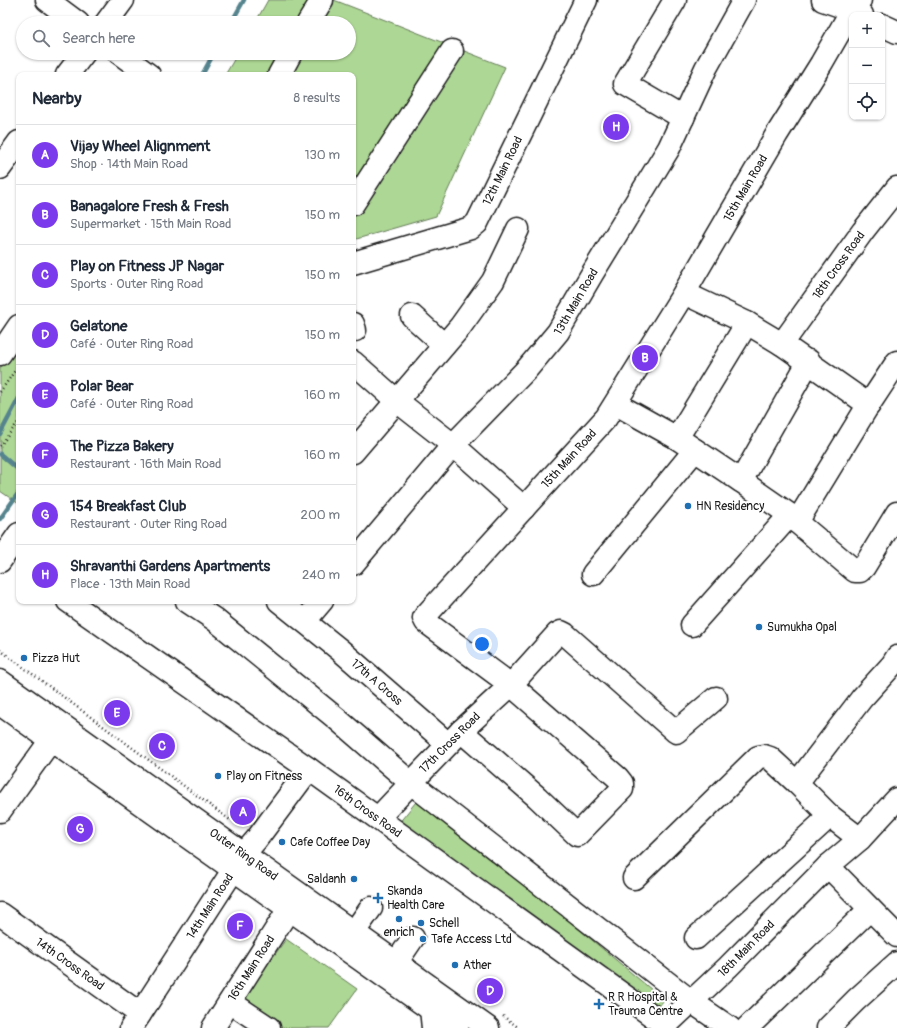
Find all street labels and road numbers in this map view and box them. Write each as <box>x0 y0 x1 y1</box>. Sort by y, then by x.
street label: 12th Main Road <box>479 134 526 208</box>
street label: 15th Main Road <box>720 152 771 224</box>
street label: 18th Cross Road <box>809 228 868 302</box>
street label: 13th Main Road <box>550 265 601 338</box>
street label: 15th Main Road <box>538 426 600 491</box>
street label: 17th A Cross <box>348 656 406 709</box>
street label: 17th Cross Road <box>416 709 484 777</box>
street label: 16th Cross Road <box>330 781 405 841</box>
street label: Outer Ring Road <box>206 825 281 884</box>
street label: 14th Main Road <box>183 870 237 942</box>
street label: 18th Main Road <box>715 917 778 980</box>
street label: 16th Main Road <box>225 932 278 1004</box>
street label: 14th Cross Road <box>33 934 107 994</box>

